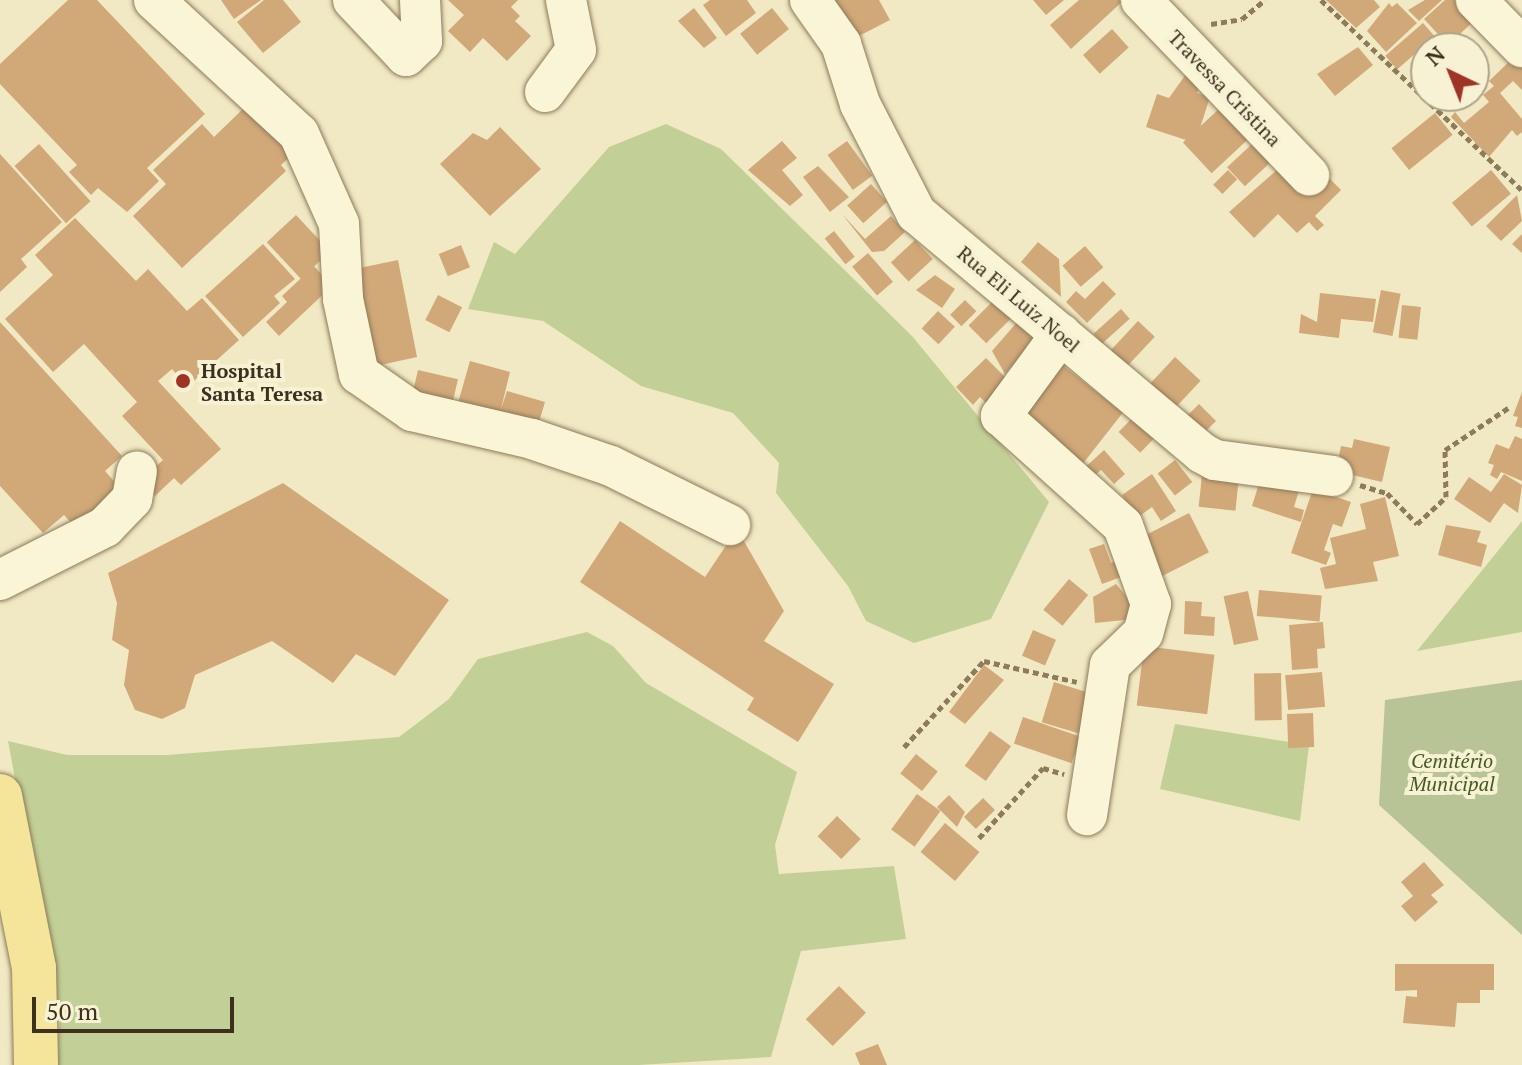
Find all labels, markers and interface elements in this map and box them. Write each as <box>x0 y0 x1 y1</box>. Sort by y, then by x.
street label: Travessa Cristina <box>1163 25 1287 151</box>
north arrow <box>1410 32 1490 112</box>
text: N <box>1419 39 1451 72</box>
street label: Rua Eli Luiz Noel <box>953 241 1085 357</box>
place label: Hospital Santa Teresa <box>201 358 323 405</box>
marker: Hospital Santa Teresa <box>172 370 194 392</box>
park label: Cemitério Municipal <box>1409 749 1495 796</box>
scale bar <box>36 981 238 1031</box>
text: 50 m <box>46 995 98 1027</box>

